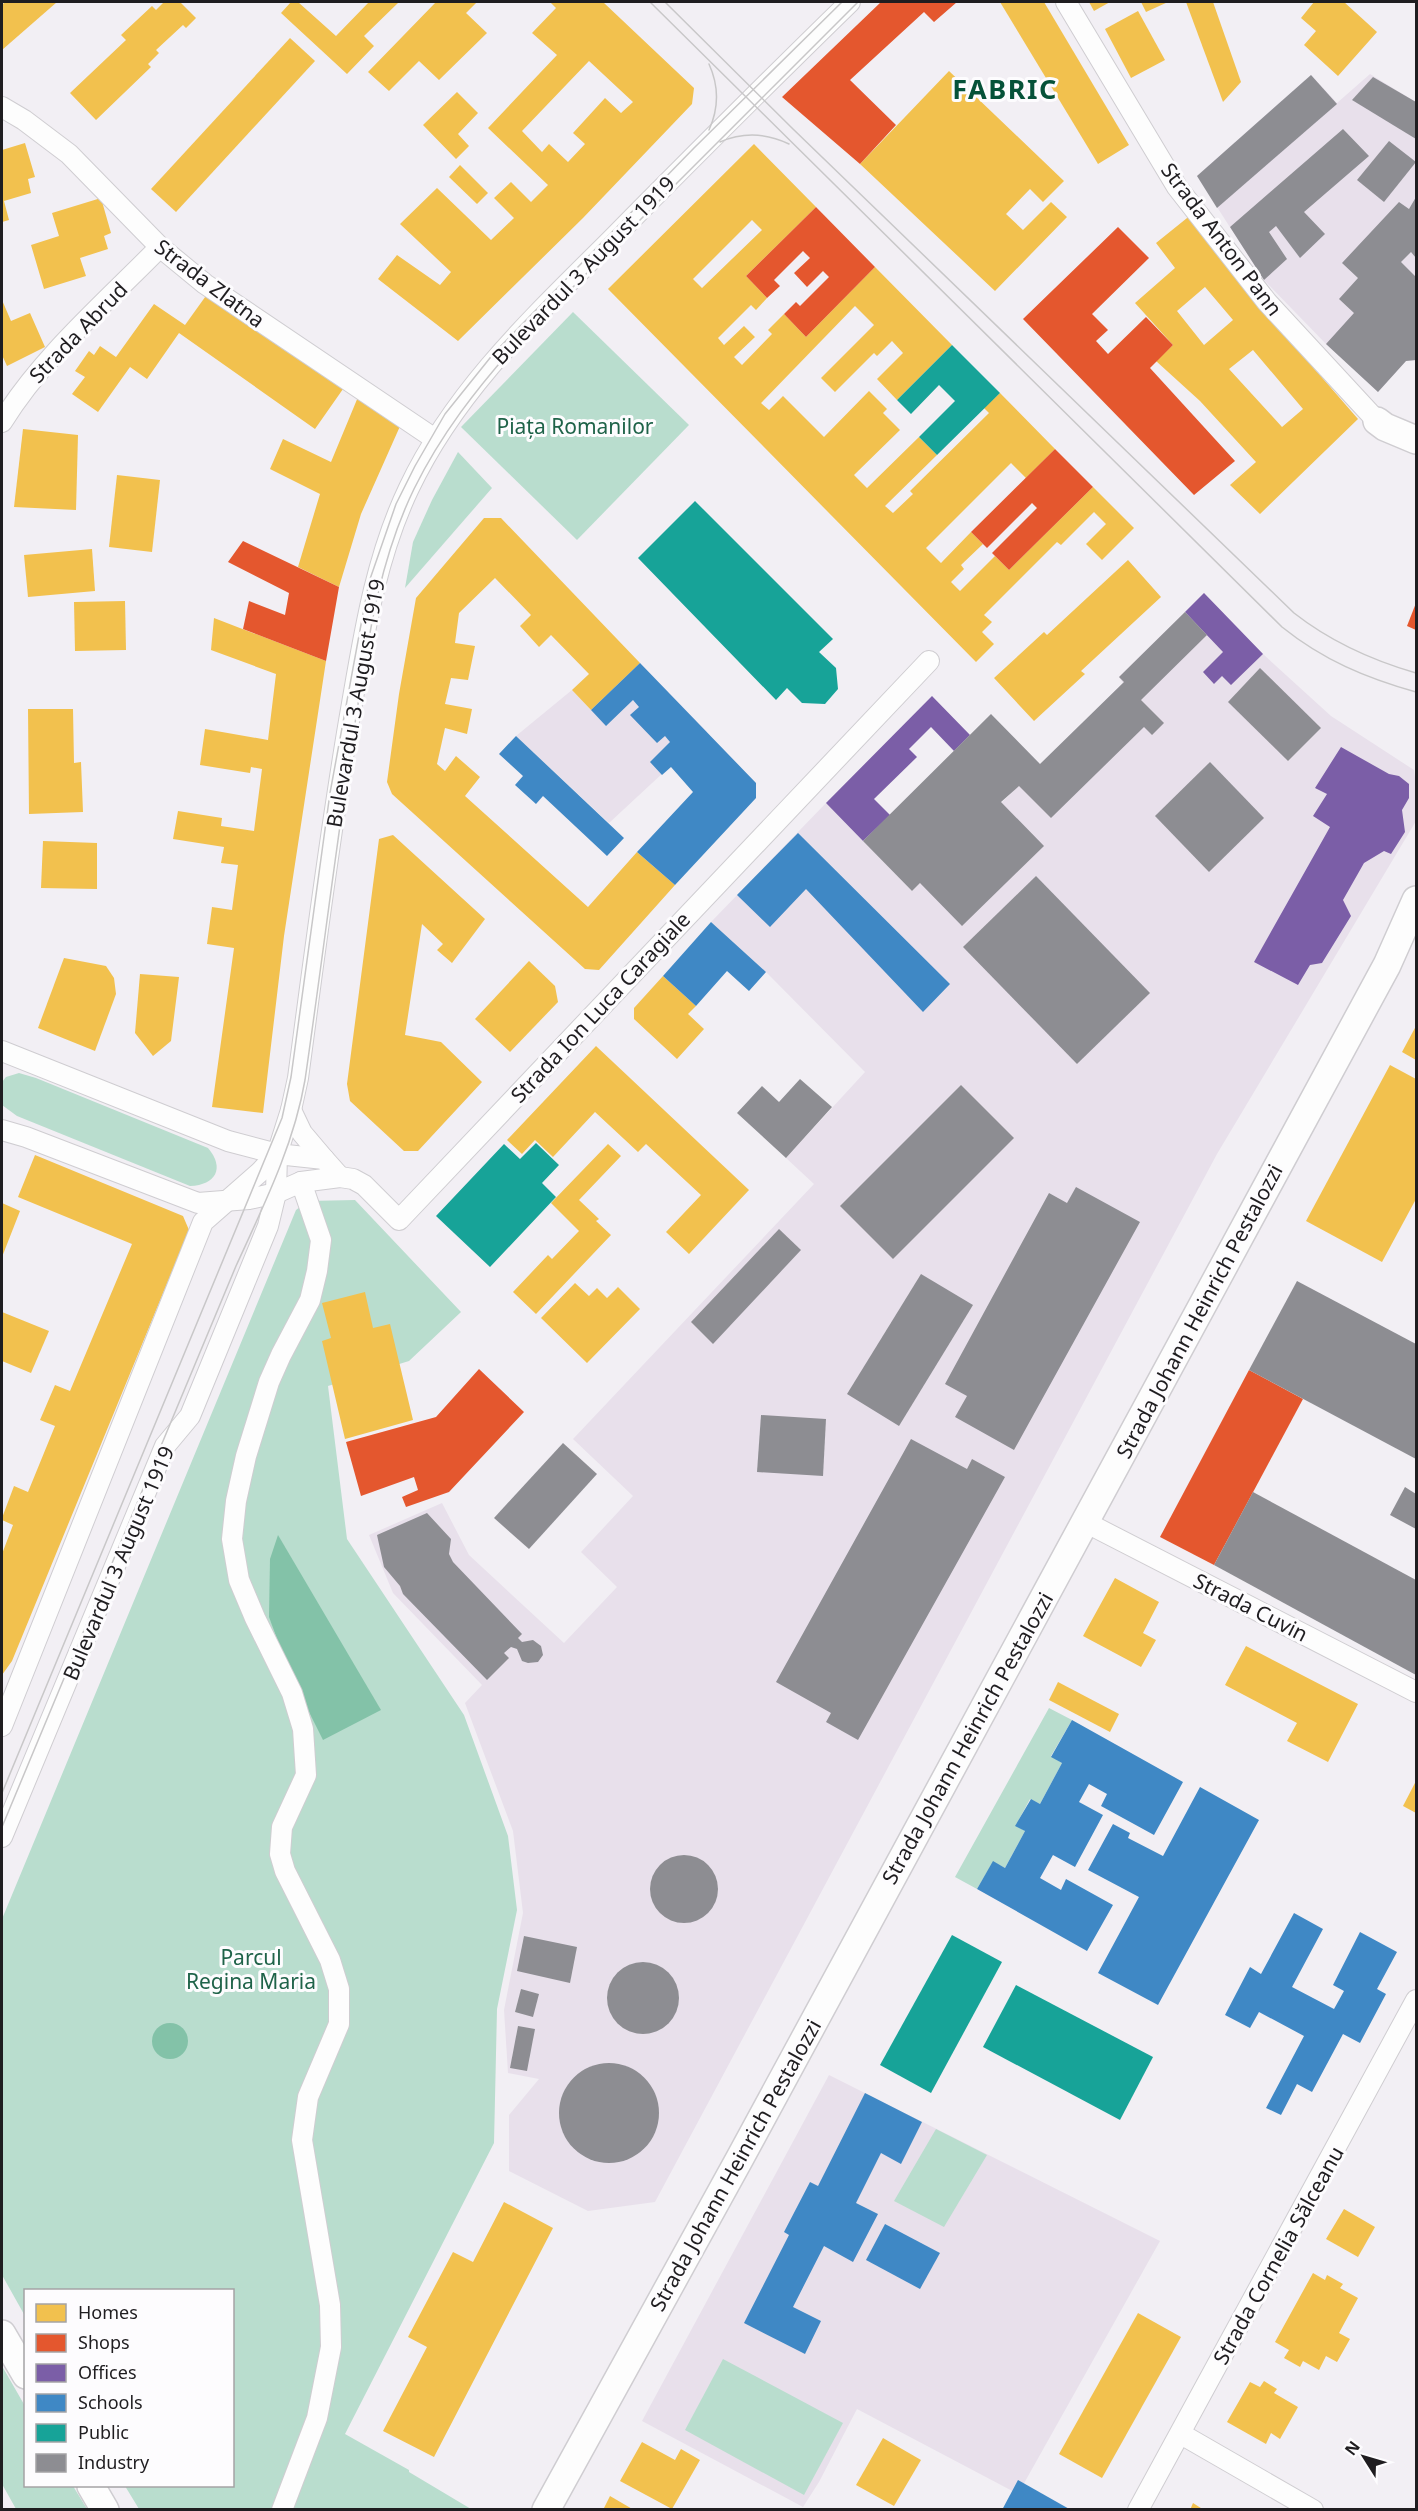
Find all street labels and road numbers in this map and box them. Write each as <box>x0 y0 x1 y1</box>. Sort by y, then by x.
street label: Strada Anton Pann <box>1155 157 1289 321</box>
street label: Bulevardul 3 August 1919 <box>485 170 681 370</box>
street label: Strada Zlatna <box>149 232 271 334</box>
street label: Strada Abrud <box>23 275 133 389</box>
street label: Bulevardul 3 August 1919 <box>319 577 391 829</box>
street label: Strada Ion Luca Caragiale <box>504 906 696 1108</box>
street label: Strada Johann Heinrich Pestalozzi <box>1109 1159 1289 1463</box>
street label: Bulevardul 3 August 1919 <box>56 1442 180 1684</box>
street label: Strada Cuvin <box>1189 1566 1313 1648</box>
street label: Strada Johann Heinrich Pestalozzi <box>875 1587 1059 1889</box>
street label: Strada Johann Heinrich Pestalozzi <box>643 2014 827 2316</box>
street label: Strada Cornelia Sălceanu <box>1206 2141 1350 2369</box>

